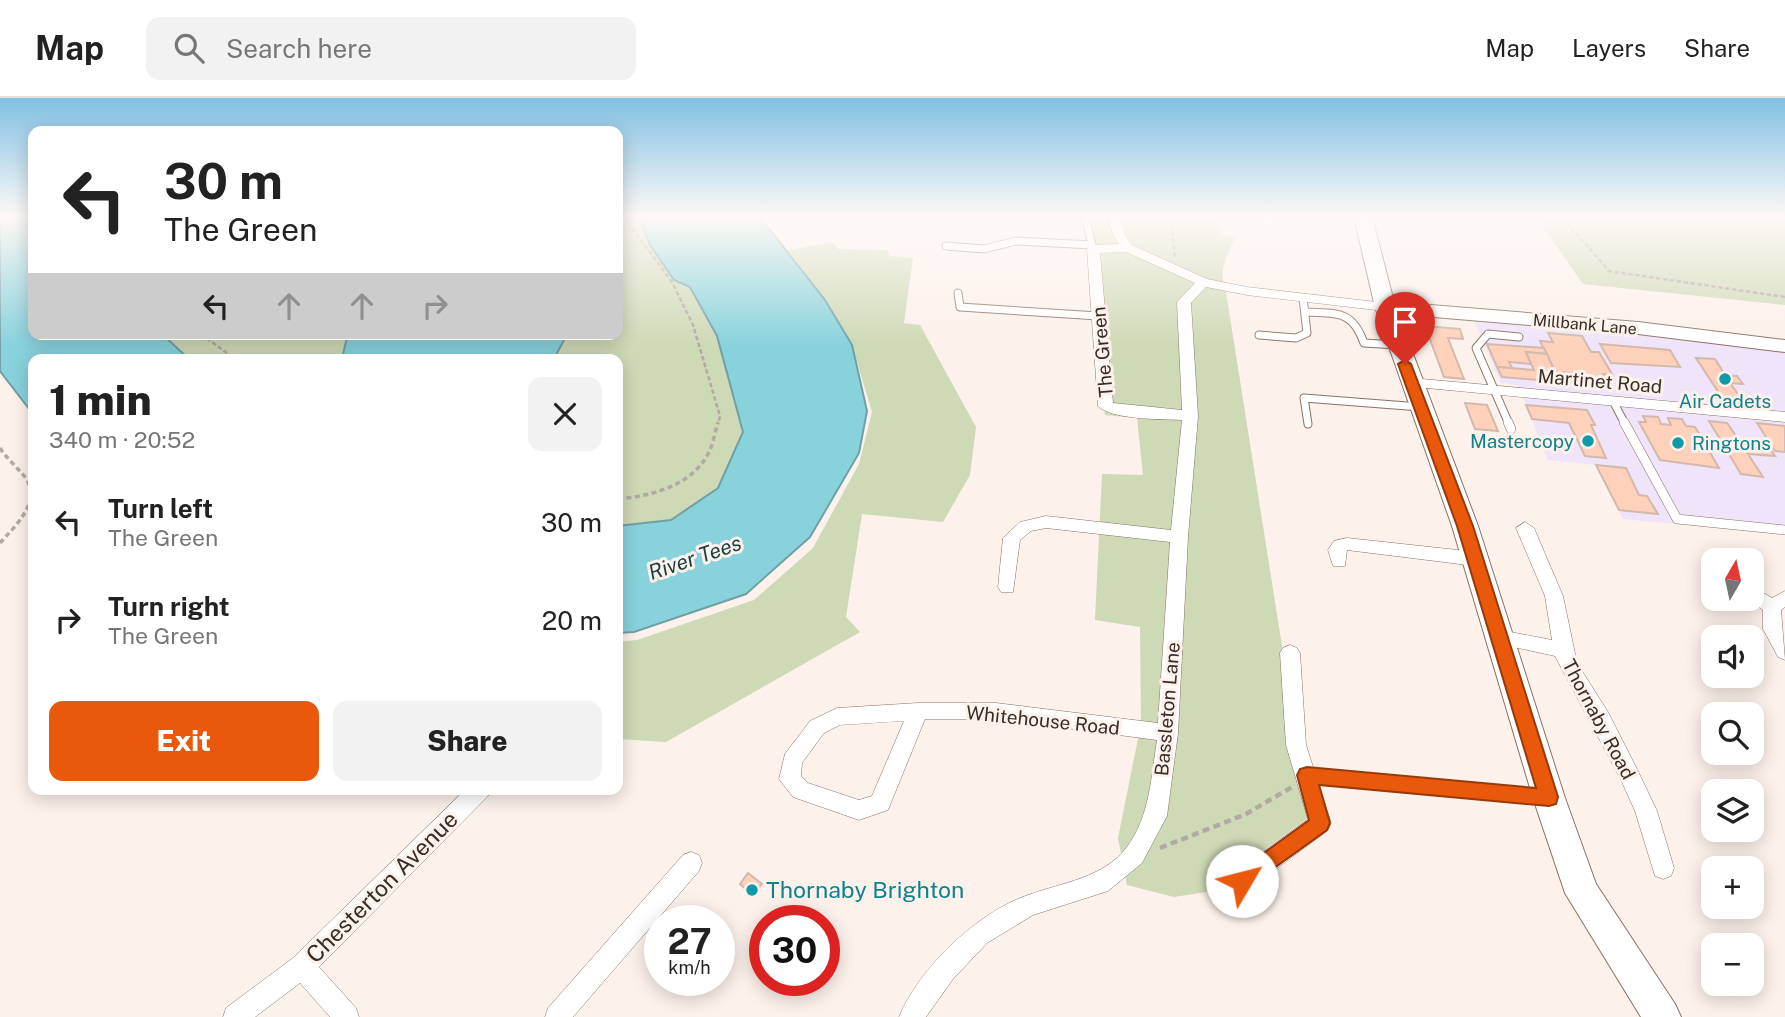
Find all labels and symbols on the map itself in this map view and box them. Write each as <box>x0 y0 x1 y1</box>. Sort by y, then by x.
pin <box>1375 292 1435 364</box>
street label: The Green <box>1087 306 1117 398</box>
street label: Millbank Lane <box>1532 310 1638 338</box>
street label: Martinet Road <box>1537 365 1663 397</box>
marker: Air Cadets <box>1717 371 1733 387</box>
place label: Air Cadets <box>1679 390 1771 412</box>
place label: Mastercopy <box>1470 430 1574 452</box>
place label: Ringtons <box>1692 432 1771 454</box>
marker: Mastercopy <box>1580 433 1596 449</box>
marker: Ringtons <box>1670 435 1686 451</box>
water label: River Tees <box>645 530 745 585</box>
north arrow <box>1701 548 1764 611</box>
street label: Bassleton Lane <box>1150 641 1184 777</box>
street label: Thornaby Road <box>1558 655 1640 783</box>
street label: Whitehouse Road <box>965 701 1121 739</box>
street label: Chesterton Avenue <box>300 805 463 968</box>
position arrow <box>1205 844 1279 918</box>
place label: Thornaby Brighton <box>766 876 964 903</box>
marker: Thornaby Brighton <box>744 882 760 898</box>
speed limit sign: 30 <box>749 905 840 996</box>

